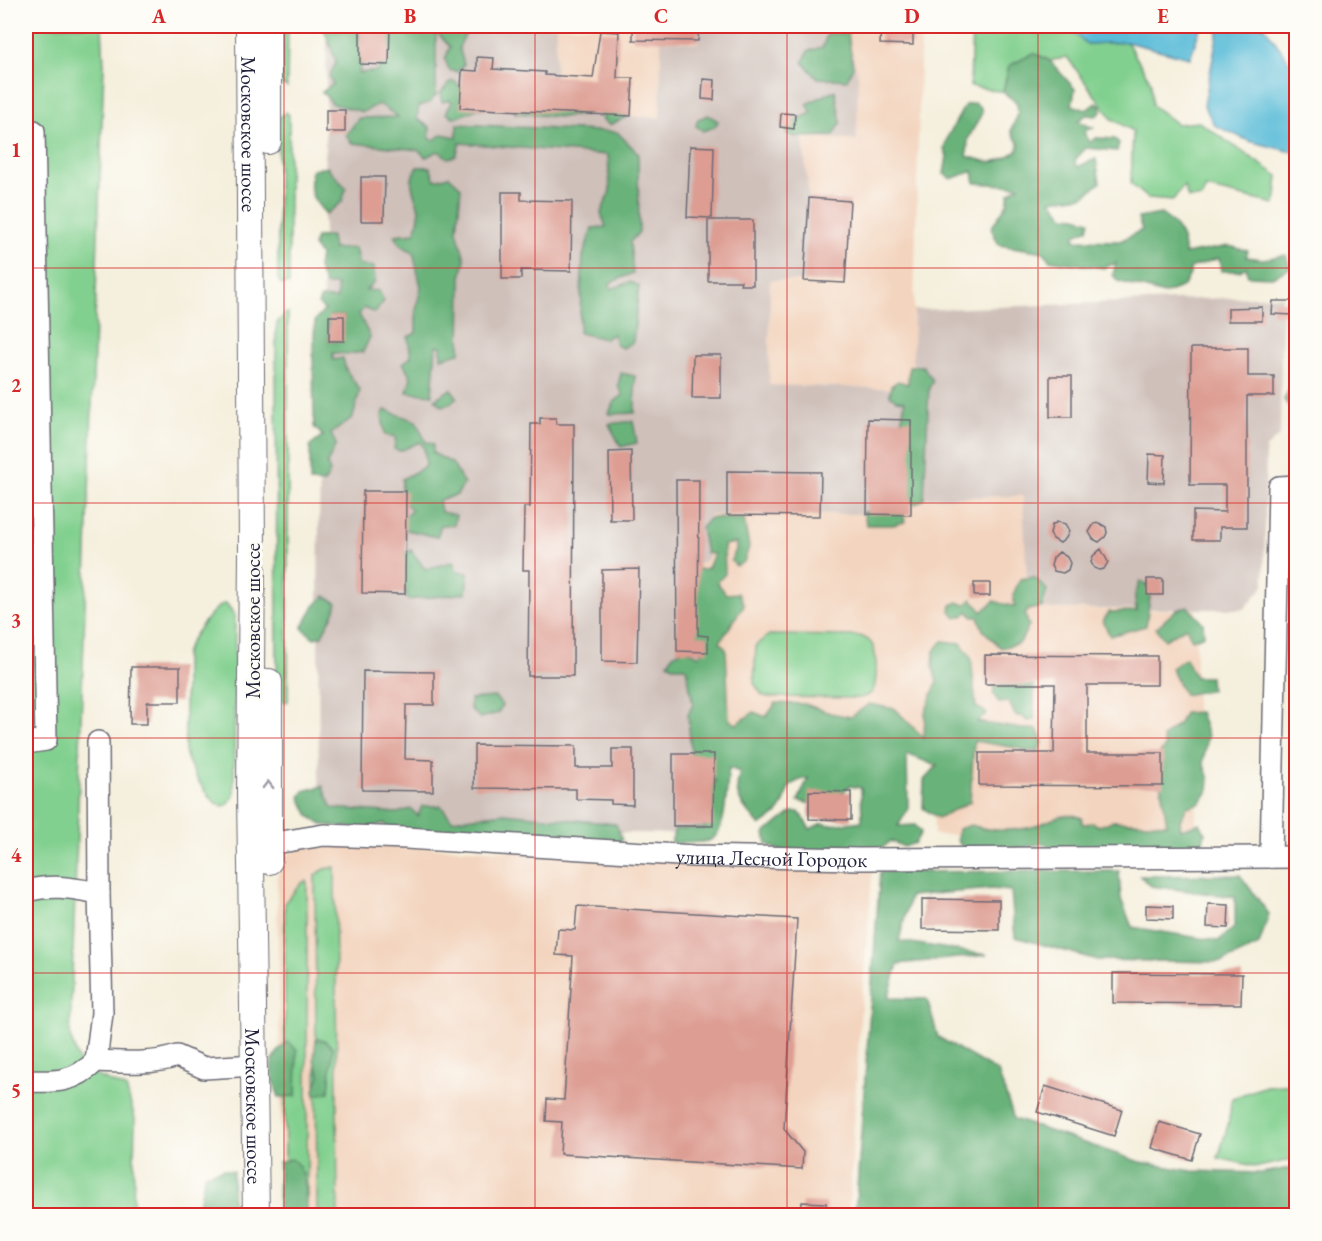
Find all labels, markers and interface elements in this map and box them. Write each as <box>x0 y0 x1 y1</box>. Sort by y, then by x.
text: A <box>151 3 167 29</box>
text: B <box>404 3 416 29</box>
text: C <box>654 3 668 29</box>
text: D <box>904 3 920 29</box>
text: E <box>1157 3 1169 29</box>
street label: Московское шоссе <box>236 56 264 212</box>
text: 1 <box>11 137 21 163</box>
text: 2 <box>11 372 22 398</box>
street label: Московское шоссе <box>239 543 266 699</box>
text: 3 <box>11 607 21 633</box>
one-way arrow <box>262 781 275 790</box>
street label: улица Лесной Городок <box>675 841 867 873</box>
text: 4 <box>11 842 22 868</box>
street label: Московское шоссе <box>240 1028 269 1184</box>
text: 5 <box>11 1077 21 1103</box>

